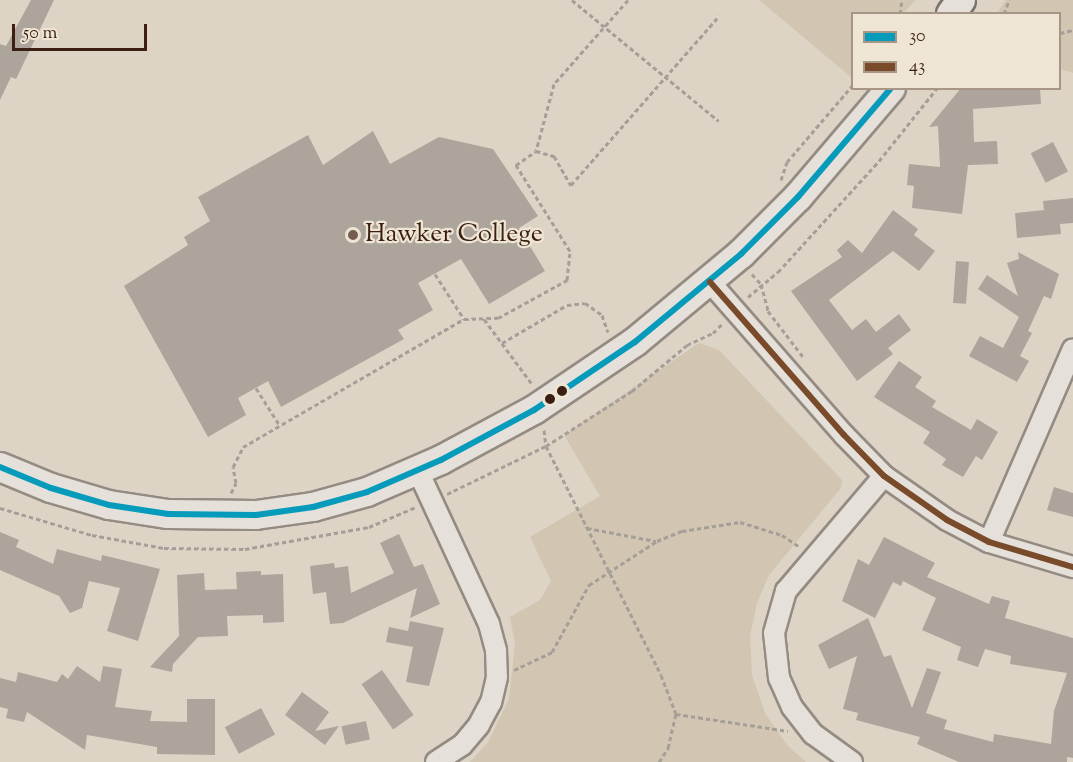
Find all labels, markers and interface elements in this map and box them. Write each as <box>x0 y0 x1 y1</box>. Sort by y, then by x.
scale bar <box>15 12 150 50</box>
legend <box>851 12 1061 90</box>
text: 50 m <box>23 21 57 47</box>
text: 30 <box>909 24 926 50</box>
text: 43 <box>909 54 925 80</box>
place label: Hawker College <box>365 219 543 251</box>
marker: Hawker College <box>346 228 360 242</box>
unlabelled marker <box>556 385 568 397</box>
unlabelled marker <box>544 393 556 405</box>

